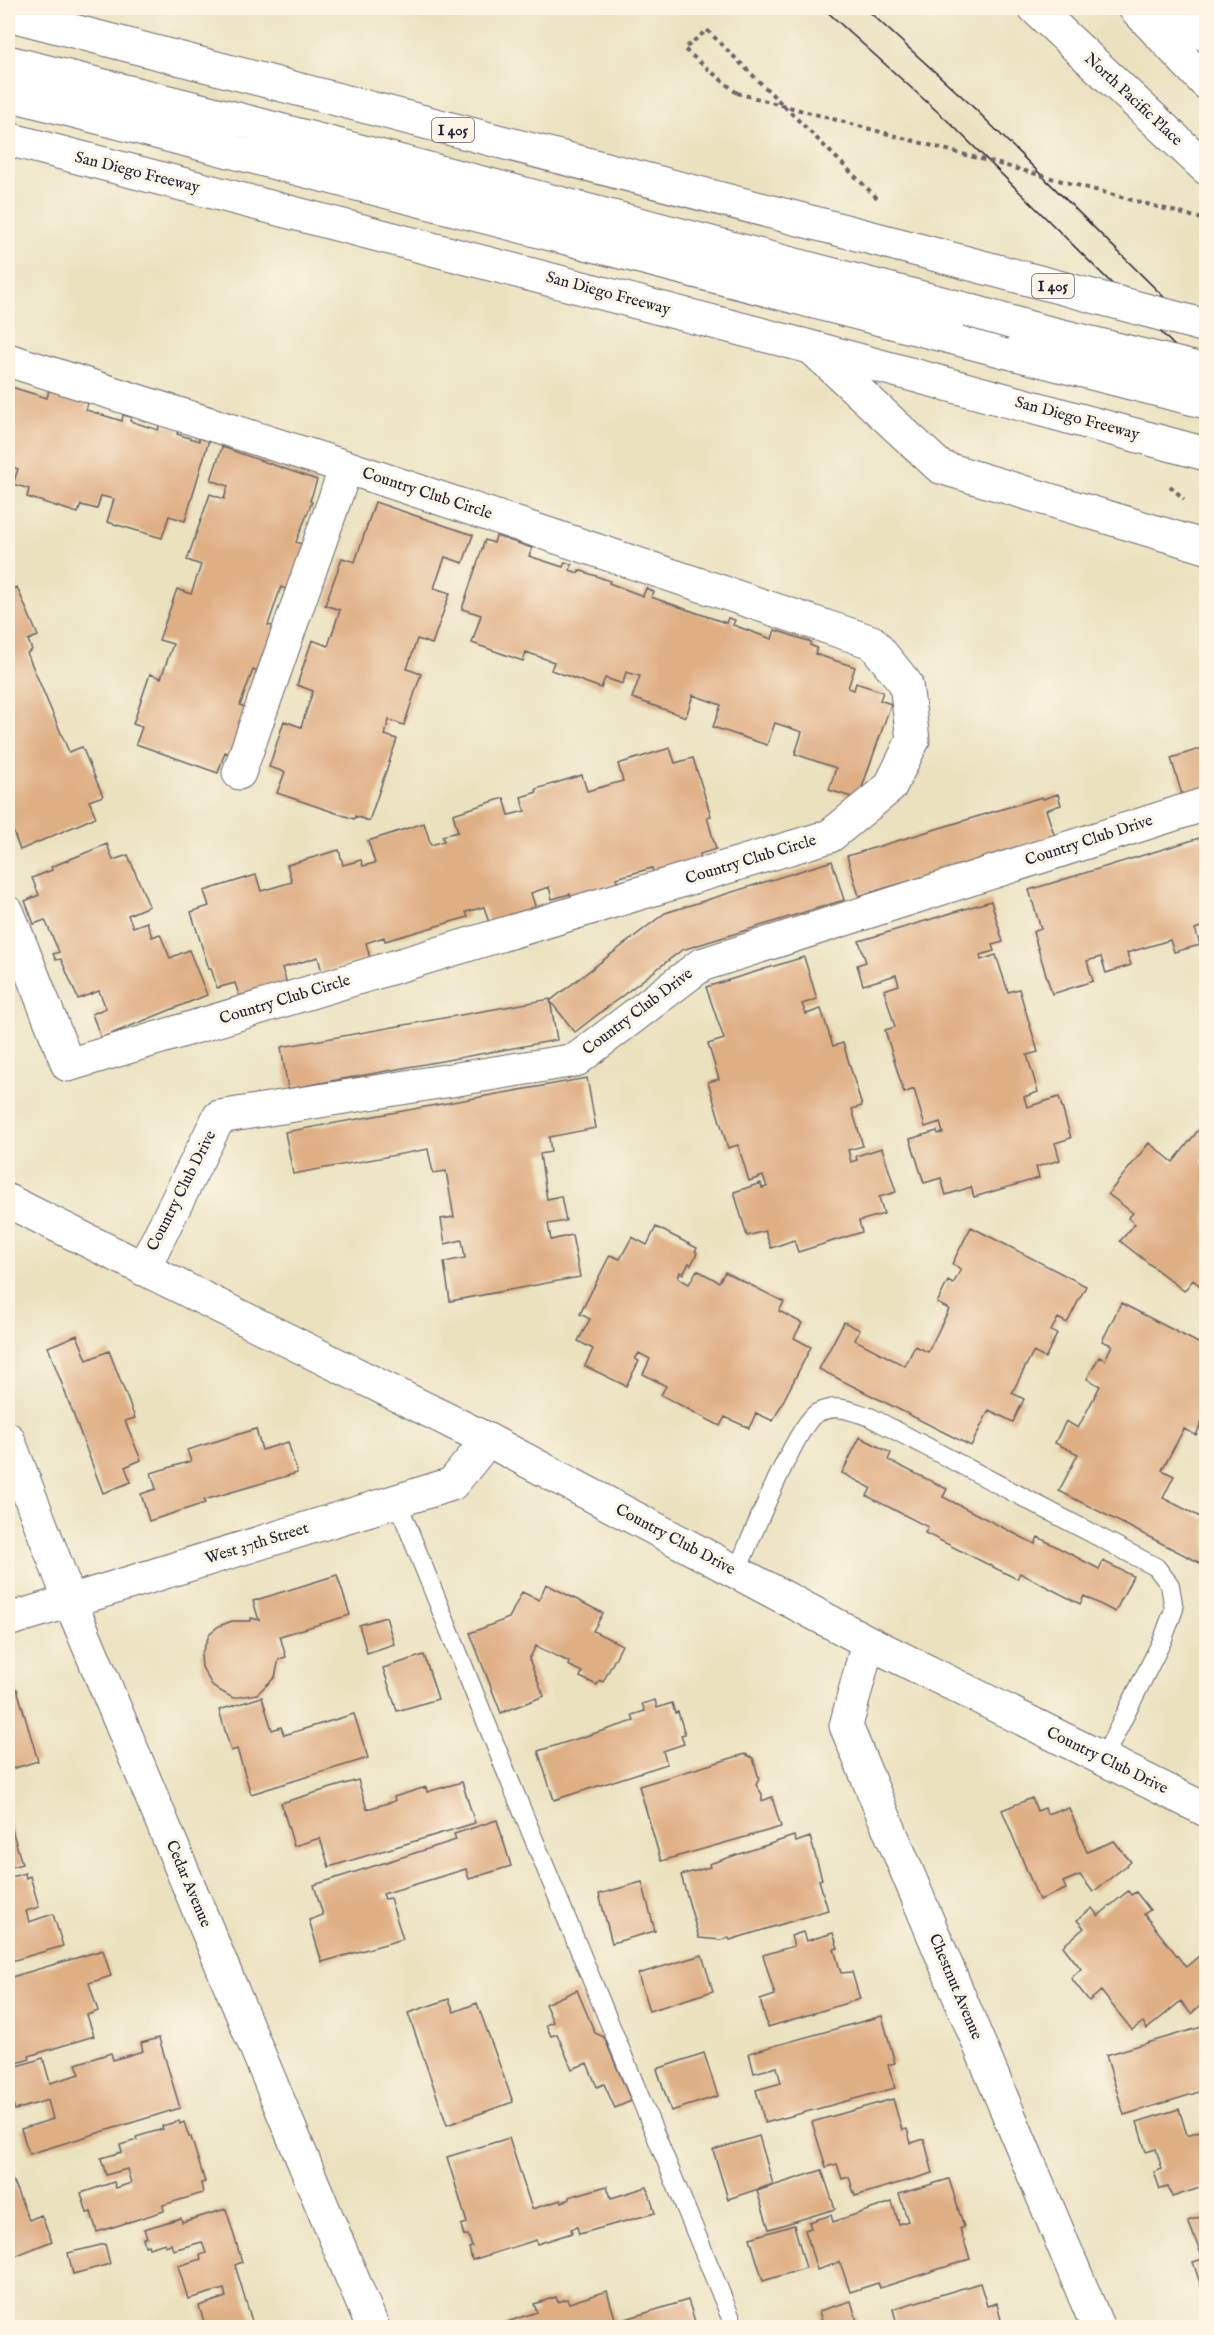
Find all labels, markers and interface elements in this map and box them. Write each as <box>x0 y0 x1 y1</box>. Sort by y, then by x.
street label: North Pacific Place <box>1080 49 1186 151</box>
road number: I 405 <box>432 118 474 142</box>
street label: San Diego Freeway <box>73 148 202 198</box>
street label: San Diego Freeway <box>544 268 672 320</box>
road number: I 405 <box>1032 274 1074 298</box>
street label: San Diego Freeway <box>1013 393 1141 445</box>
street label: Country Club Circle <box>359 464 495 524</box>
street label: Country Club Drive <box>1023 811 1155 871</box>
street label: Country Club Circle <box>683 831 819 889</box>
street label: Country Club Drive <box>579 964 697 1060</box>
street label: Country Club Circle <box>217 971 353 1029</box>
street label: Country Club Drive <box>143 1127 221 1255</box>
street label: Country Club Drive <box>612 1500 738 1580</box>
street label: West 37th Street <box>203 1519 312 1569</box>
street label: Country Club Drive <box>1043 1723 1171 1799</box>
street label: Cedar Avenue <box>161 1838 215 1930</box>
street label: Chestnut Avenue <box>924 1931 986 2043</box>

